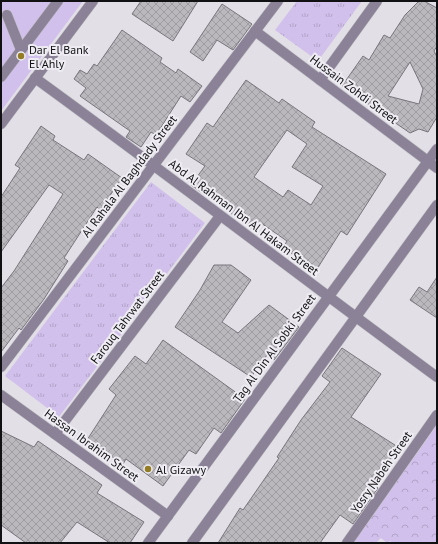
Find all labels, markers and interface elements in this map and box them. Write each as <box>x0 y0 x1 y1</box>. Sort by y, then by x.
place label: Dar El Bank El Ahly <box>29 42 89 71</box>
marker: Dar El Bank El Ahly <box>16 51 26 61</box>
street label: Hussain Zohdi Street <box>307 51 401 127</box>
street label: Al Rahala Al Baghdady Street <box>78 112 180 240</box>
street label: Abd Al Rahman Ibn Al Hakam Street <box>166 156 322 278</box>
street label: Farouq Tahrwat Street <box>87 267 167 367</box>
street label: Tag Al Din Al Sobki Street <box>230 291 318 405</box>
street label: Hassan Ibrahim Street <box>42 406 142 484</box>
street label: Yosry Nabeh Street <box>347 428 415 516</box>
place label: Al Gizawy <box>156 462 206 477</box>
marker: Al Gizawy <box>143 464 153 474</box>

